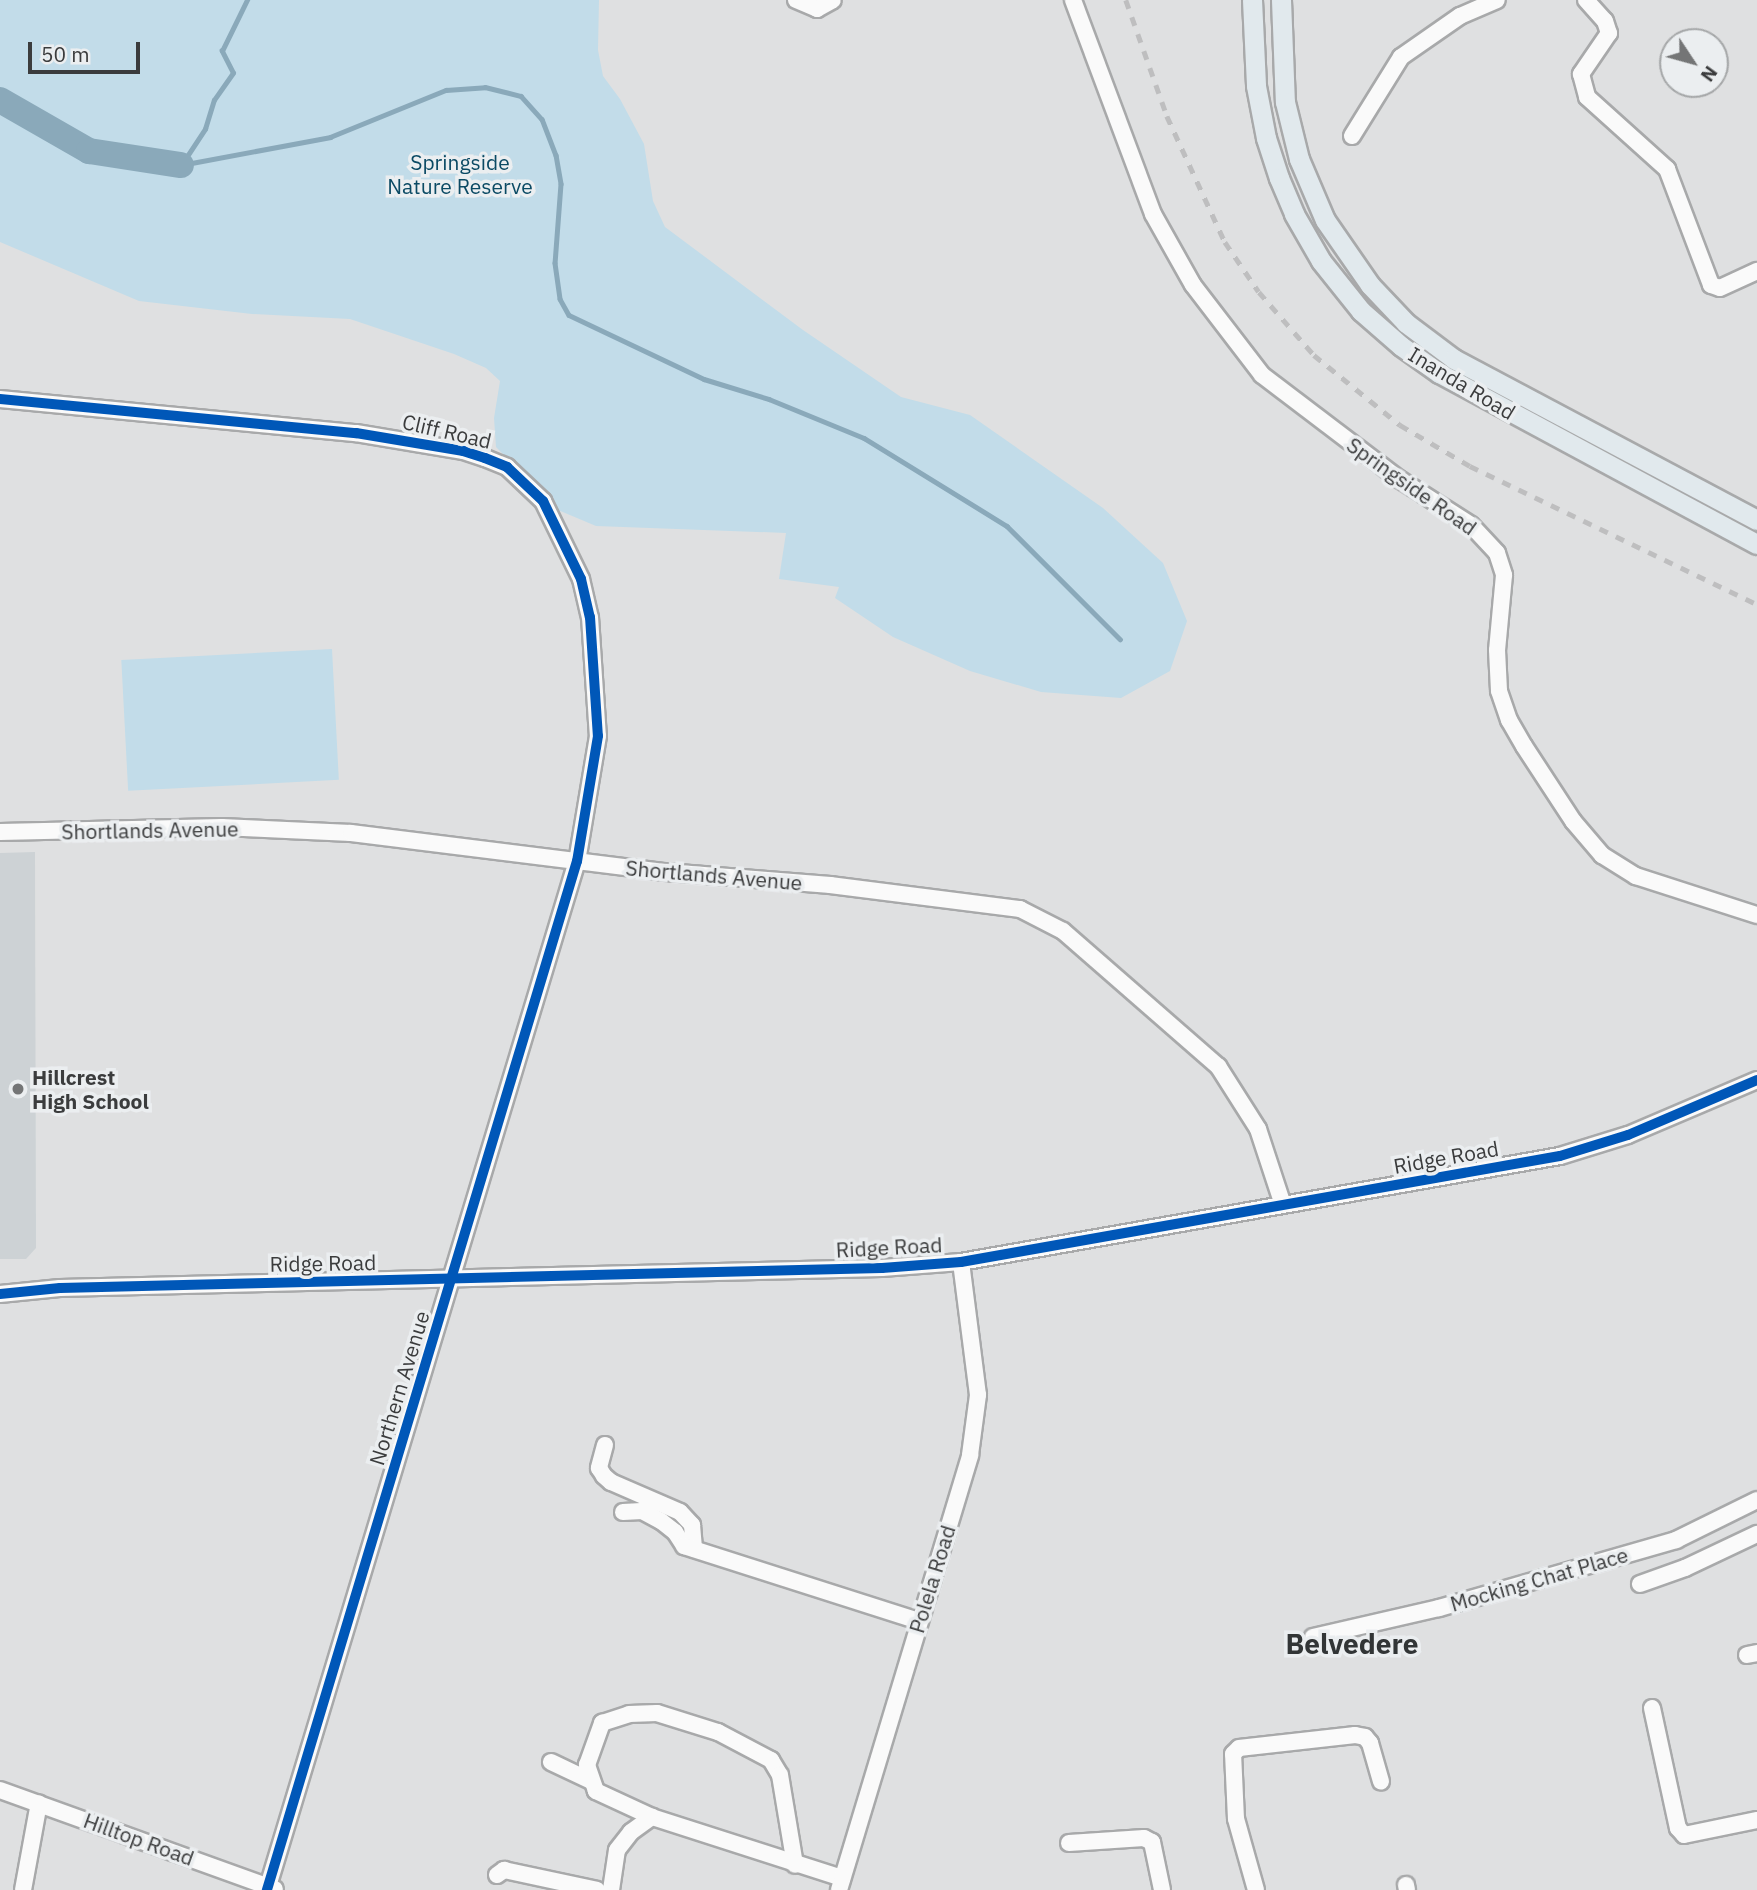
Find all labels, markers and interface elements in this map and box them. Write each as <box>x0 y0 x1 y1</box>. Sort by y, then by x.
scale bar <box>32 28 144 72</box>
north arrow <box>1659 28 1729 98</box>
text: 50 m <box>41 40 90 68</box>
text: N <box>1696 62 1723 87</box>
park label: Springside Nature Reserve <box>387 149 533 199</box>
street label: Inanda Road <box>1404 341 1520 425</box>
street label: Cliff Road <box>400 409 494 453</box>
street label: Springside Road <box>1342 432 1482 540</box>
street label: Shortlands Avenue <box>61 816 239 844</box>
street label: Shortlands Avenue <box>625 855 803 895</box>
place label: Hillcrest High School <box>32 1064 149 1114</box>
marker: Hillcrest High School <box>10 1081 26 1097</box>
street label: Ridge Road <box>1391 1135 1501 1179</box>
street label: Ridge Road <box>835 1232 943 1262</box>
street label: Ridge Road <box>269 1249 377 1277</box>
street label: Northern Avenue <box>364 1308 434 1468</box>
street label: Polela Road <box>904 1522 960 1636</box>
street label: Mocking Chat Place <box>1447 1542 1631 1616</box>
district label: Belvedere <box>1286 1627 1418 1661</box>
street label: Hilltop Road <box>80 1807 198 1871</box>

